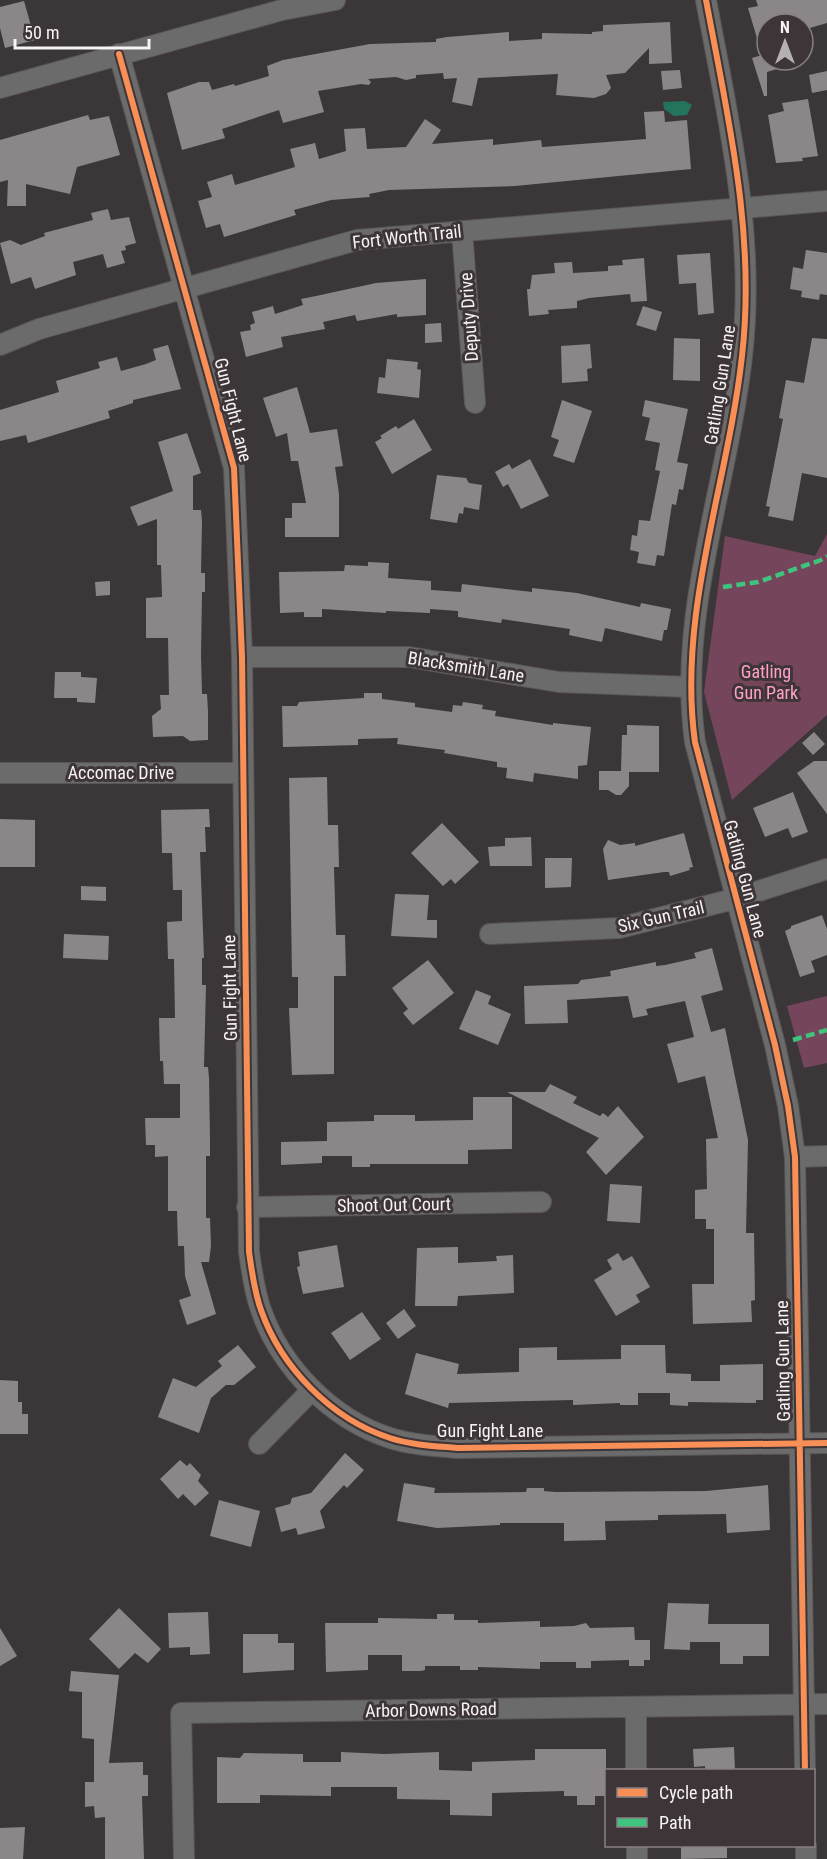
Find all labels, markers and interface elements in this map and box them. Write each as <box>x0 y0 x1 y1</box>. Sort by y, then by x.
scale bar <box>15 12 148 50</box>
north arrow <box>755 12 815 72</box>
text: N <box>780 18 790 37</box>
text: 50 m <box>24 22 59 43</box>
street label: Fort Worth Trail <box>351 220 463 253</box>
street label: Deputy Drive <box>455 272 482 362</box>
street label: Gatling Gun Lane <box>700 323 739 446</box>
street label: Gun Fight Lane <box>210 356 257 464</box>
street label: Blacksmith Lane <box>406 647 526 686</box>
park label: Gatling Gun Park <box>734 661 798 703</box>
street label: Accomac Drive <box>68 762 174 783</box>
street label: Gatling Gun Lane <box>720 818 771 940</box>
street label: Six Gun Trail <box>616 896 706 937</box>
street label: Gun Fight Lane <box>218 935 241 1041</box>
street label: Shoot Out Court <box>337 1193 451 1216</box>
street label: Gatling Gun Lane <box>771 1300 794 1422</box>
street label: Gun Fight Lane <box>437 1420 543 1441</box>
street label: Arbor Downs Road <box>365 1698 497 1721</box>
legend <box>605 1769 815 1847</box>
text: Cycle path <box>659 1782 733 1803</box>
text: Path <box>659 1812 692 1833</box>

